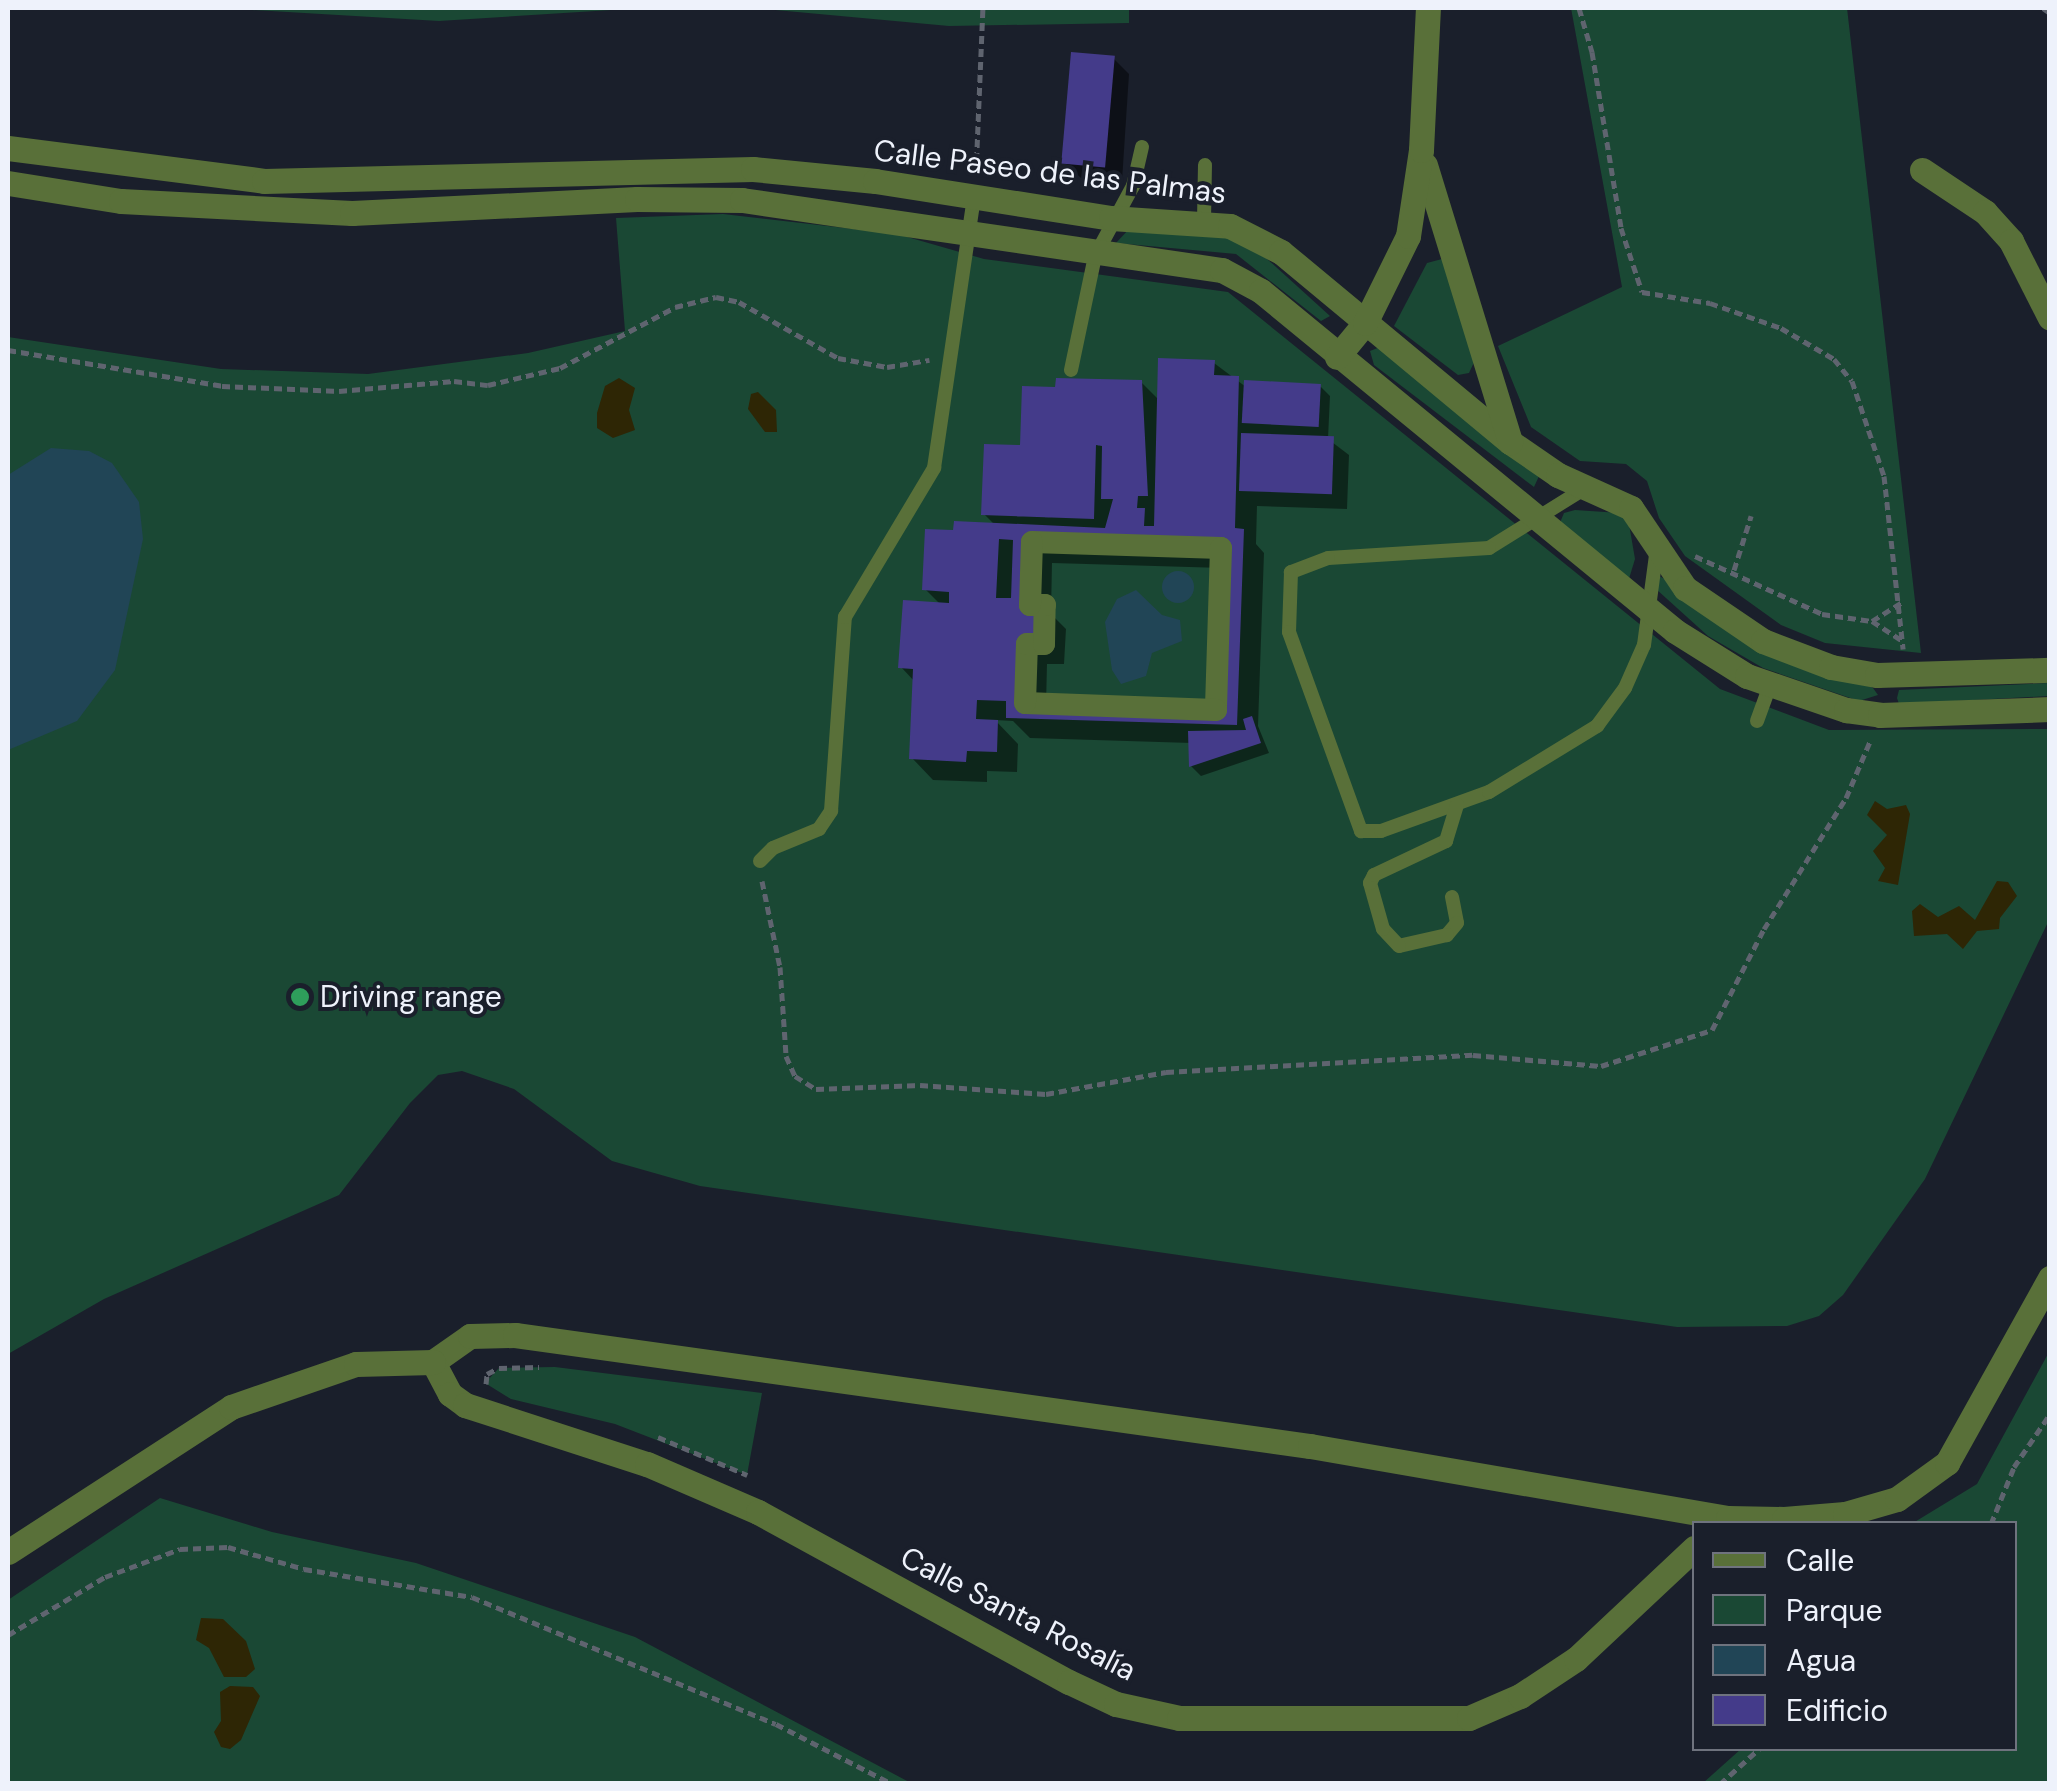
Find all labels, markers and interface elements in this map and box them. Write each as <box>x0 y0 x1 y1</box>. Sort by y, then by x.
street label: Calle Paseo de las Palmas <box>872 133 1228 211</box>
place label: Driving range <box>320 979 502 1015</box>
marker: Driving range <box>289 986 311 1008</box>
legend <box>1692 1521 2017 1751</box>
street label: Calle Santa Rosalía <box>894 1539 1142 1689</box>
text: Calle <box>1786 1541 1854 1580</box>
text: Parque <box>1786 1591 1883 1630</box>
text: Agua <box>1786 1641 1856 1680</box>
text: Edificio <box>1786 1691 1888 1730</box>

